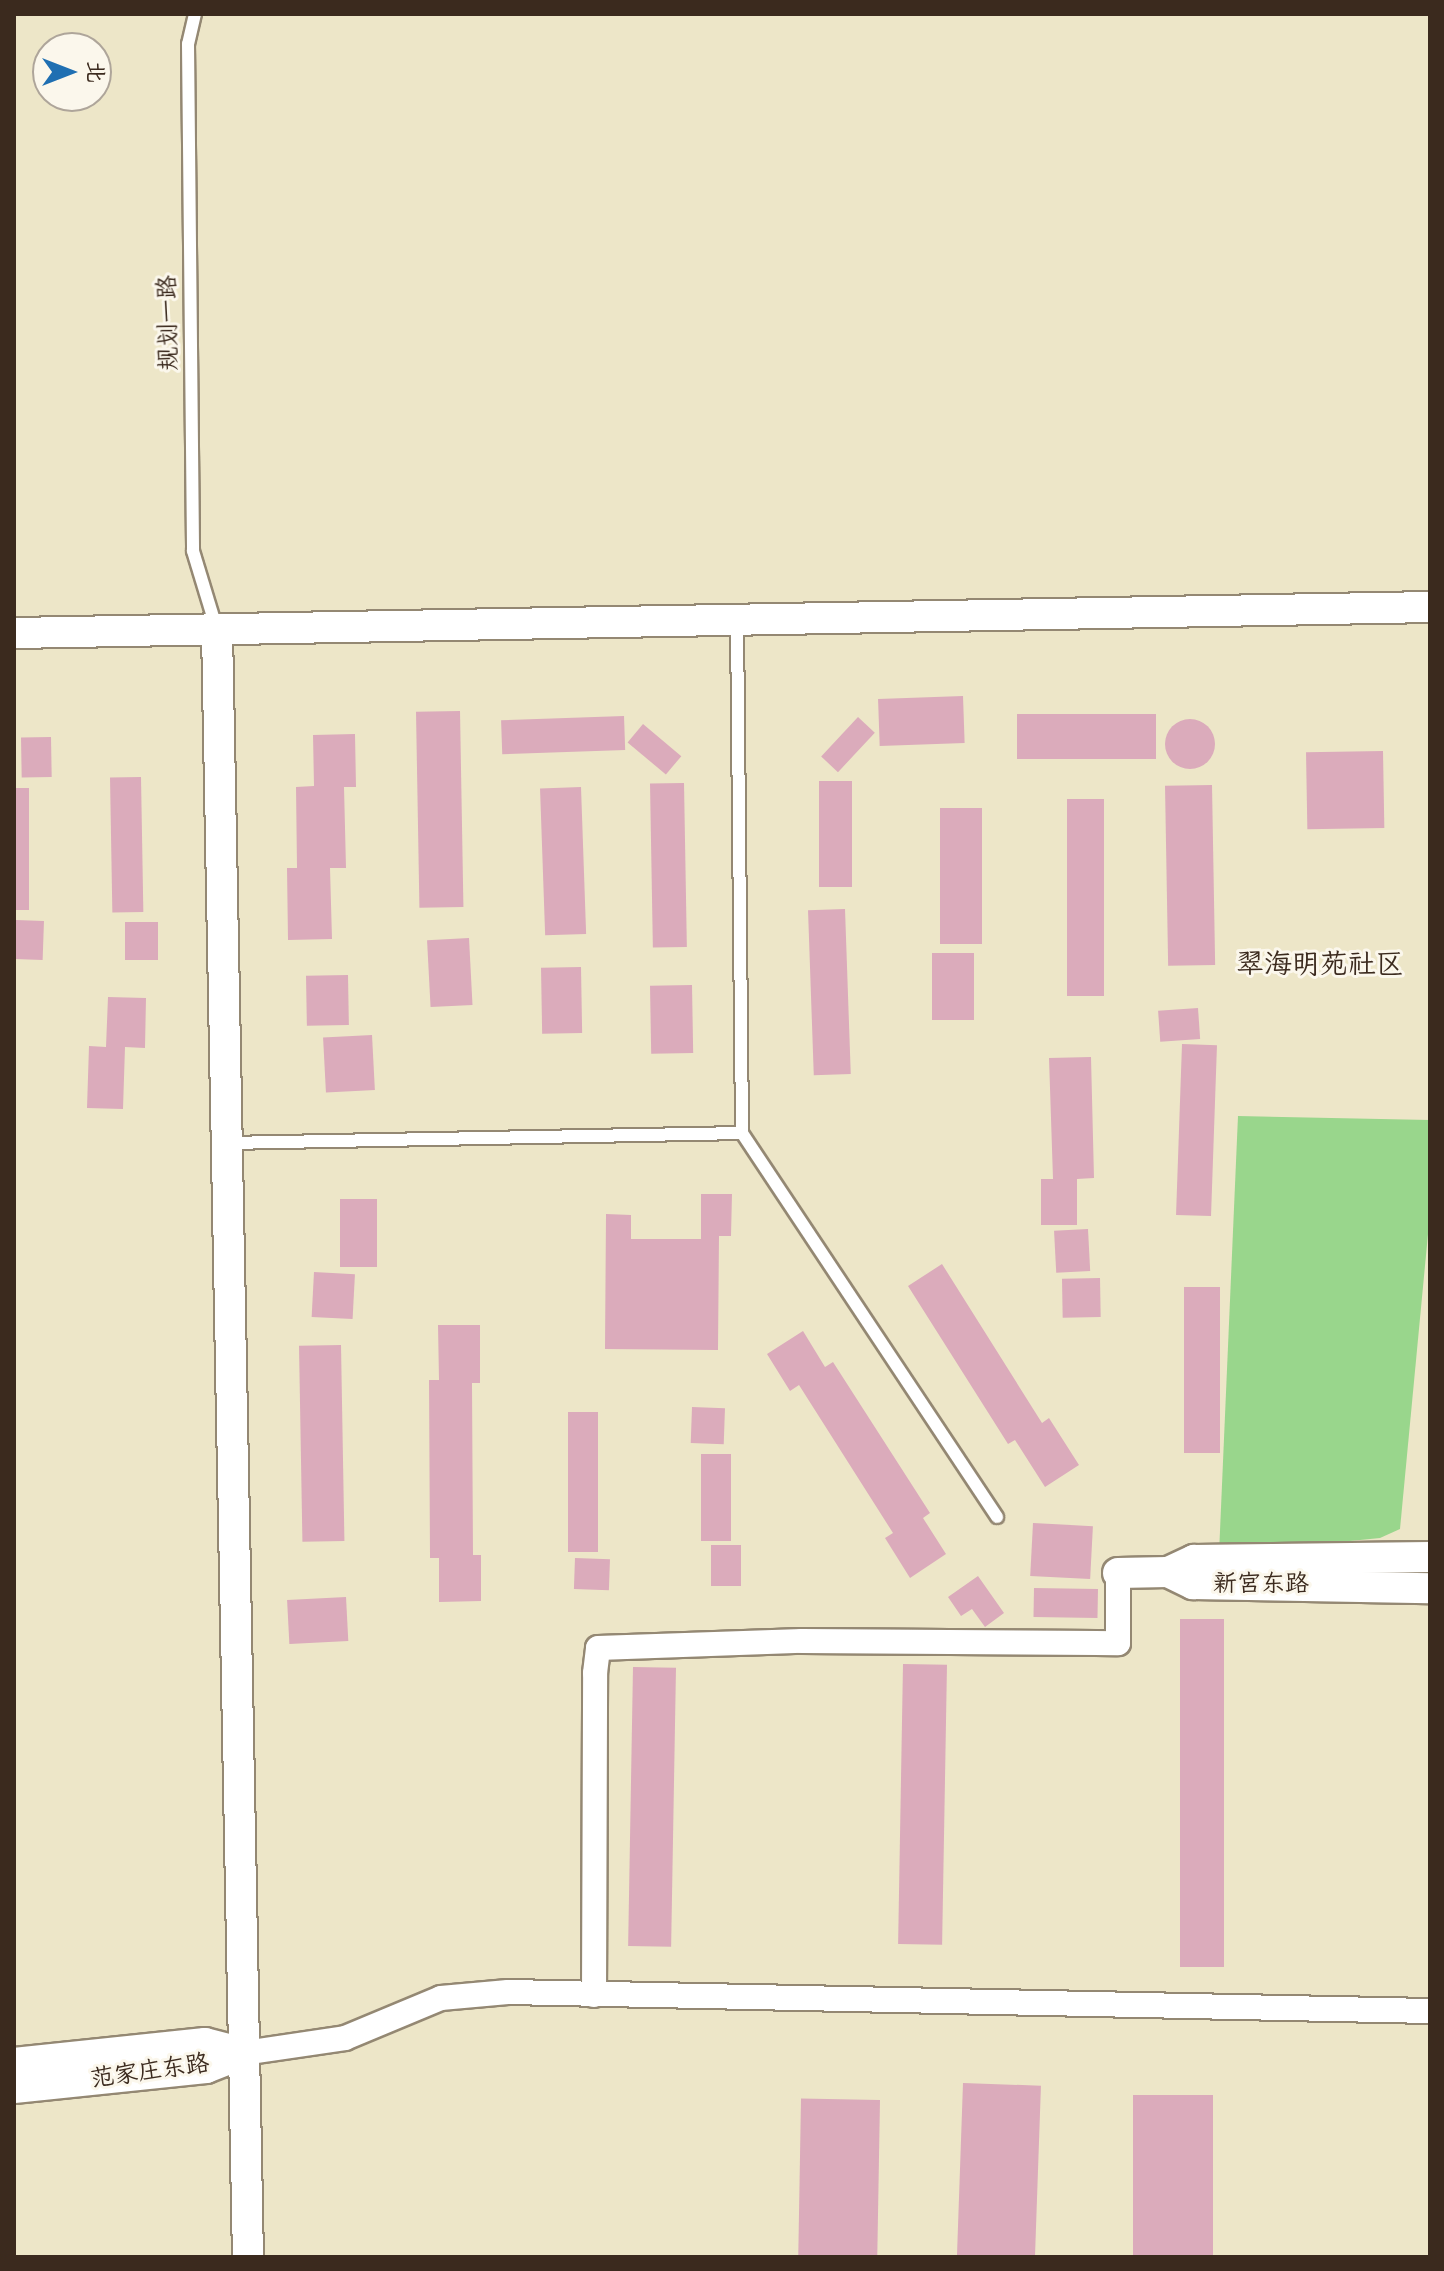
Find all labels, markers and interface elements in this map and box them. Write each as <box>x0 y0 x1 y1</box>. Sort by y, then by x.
north arrow <box>32 32 112 112</box>
text: 北 <box>77 61 112 83</box>
street label: 规划一路 <box>154 275 184 371</box>
district label: 翠海明苑社区 <box>1236 949 1404 983</box>
street label: 新宫东路 <box>1213 1571 1309 1599</box>
street label: 范家庄东路 <box>89 2049 211 2095</box>

